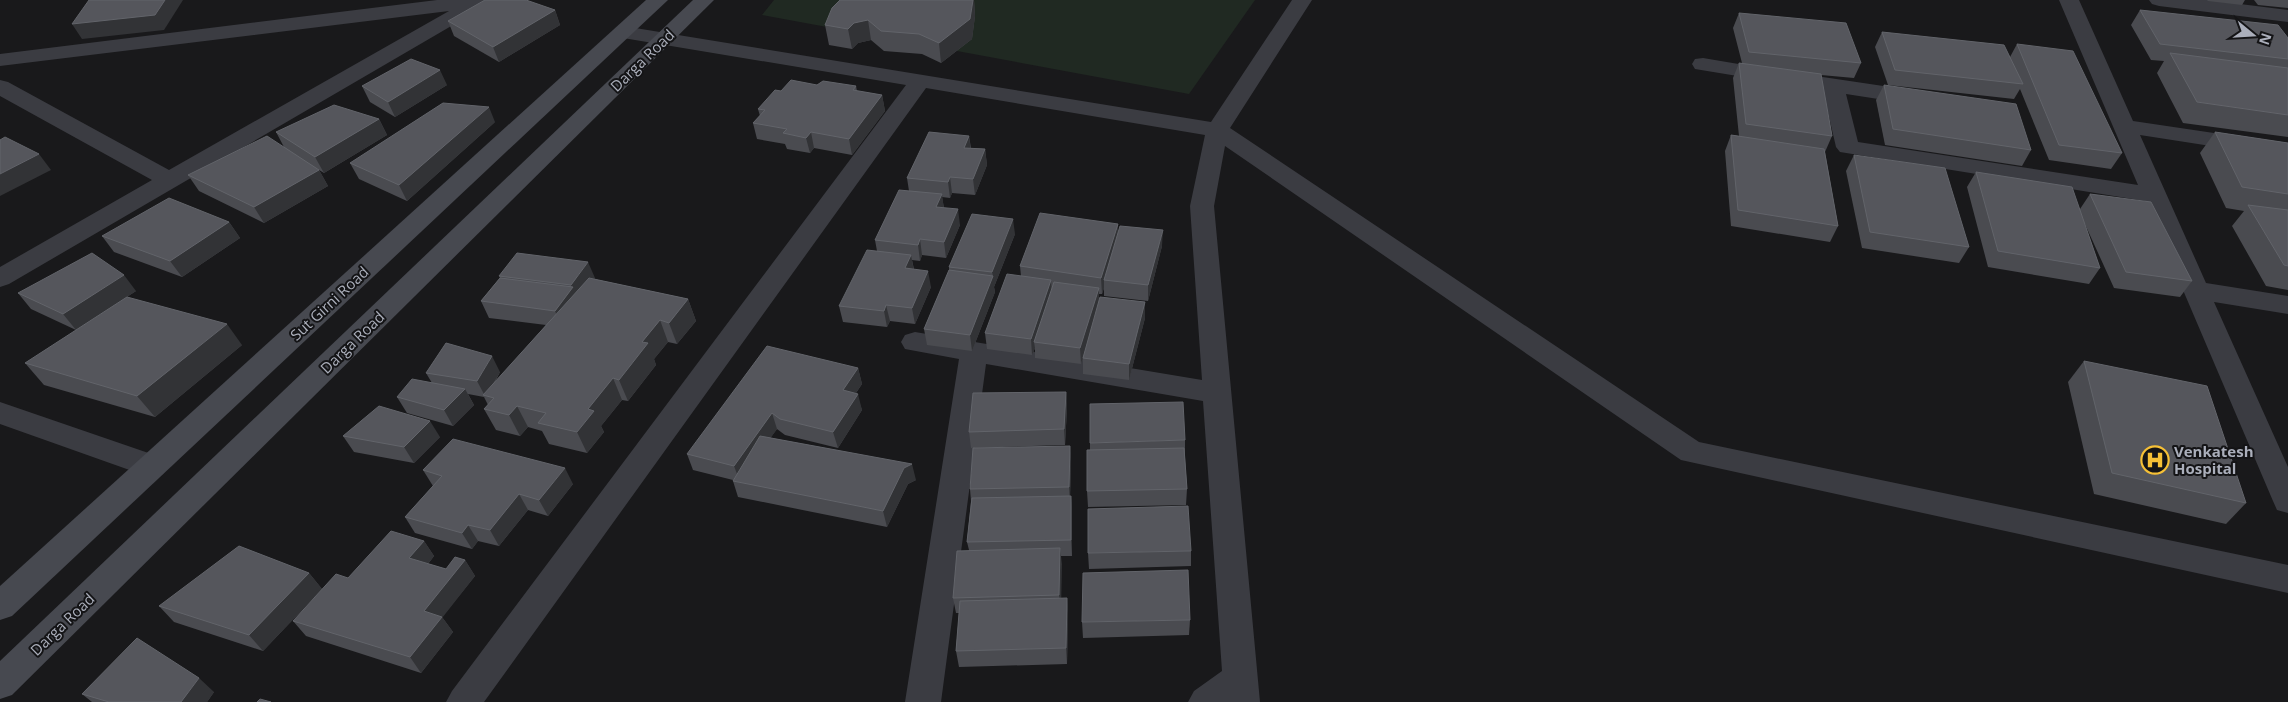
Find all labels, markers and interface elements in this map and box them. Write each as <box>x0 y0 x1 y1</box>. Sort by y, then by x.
north arrow <box>2228 10 2278 60</box>
street label: Darga Road <box>606 24 678 96</box>
text: N <box>2255 31 2277 48</box>
street label: Sut Girni Road <box>286 262 372 344</box>
street label: Darga Road <box>316 306 388 378</box>
place label: Venkatesh Hospital <box>2174 441 2254 478</box>
hospital icon: Venkatesh Hospital <box>2140 445 2170 475</box>
street label: Darga Road <box>26 588 98 660</box>

